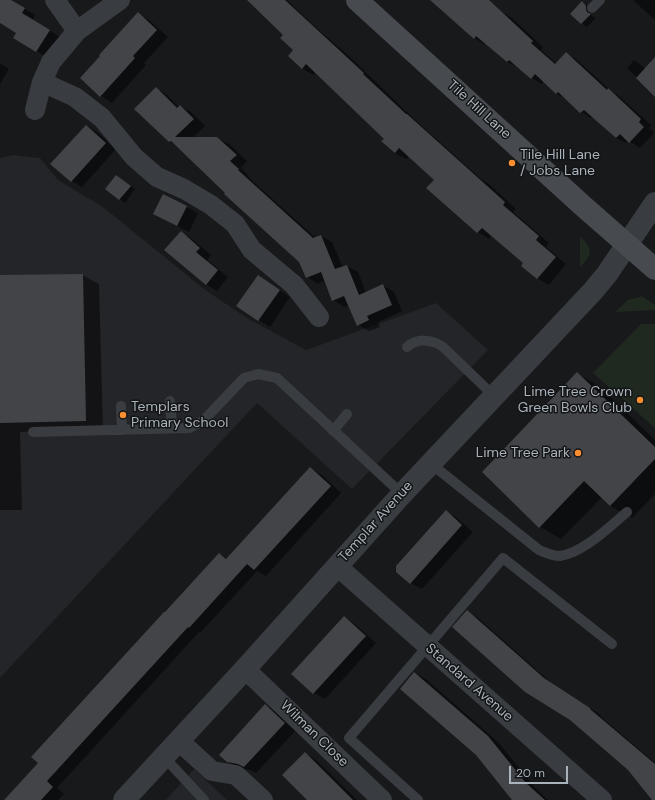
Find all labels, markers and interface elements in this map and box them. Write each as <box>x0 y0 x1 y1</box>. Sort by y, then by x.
street label: Tile Hill Lane <box>444 77 514 143</box>
place label: Tile Hill Lane / Jobs Lane <box>520 147 600 180</box>
marker: Tile Hill Lane / Jobs Lane <box>507 158 517 168</box>
place label: Lime Tree Crown Green Bowls Club <box>518 384 632 416</box>
marker: Lime Tree Crown Green Bowls Club <box>635 395 645 405</box>
place label: Templars Primary School <box>131 399 228 432</box>
marker: Templars Primary School <box>118 410 128 420</box>
place label: Lime Tree Park <box>476 445 570 461</box>
marker: Lime Tree Park <box>573 448 583 458</box>
street label: Templar Avenue <box>335 478 417 566</box>
street label: Standard Avenue <box>422 640 516 726</box>
street label: Wilman Close <box>276 697 352 771</box>
scale bar <box>511 758 570 784</box>
text: 20 m <box>516 765 545 781</box>

